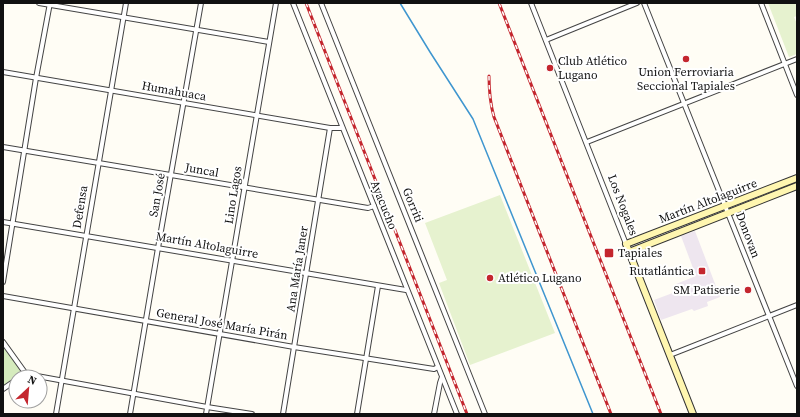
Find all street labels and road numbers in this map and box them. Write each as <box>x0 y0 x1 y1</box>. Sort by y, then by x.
street label: Humahuaca <box>140 77 208 105</box>
street label: Juncal <box>183 159 221 181</box>
street label: Lino Lagos <box>221 165 245 225</box>
street label: San José <box>145 172 169 218</box>
street label: Los Nogales <box>604 172 642 238</box>
street label: Martín Altolaguirre <box>657 175 759 227</box>
street label: Ayacucho <box>367 178 401 232</box>
street label: Defensa <box>69 183 91 230</box>
street label: Gorriti <box>399 185 427 225</box>
street label: Donovan <box>732 210 764 260</box>
street label: Ana María Janer <box>282 225 312 313</box>
street label: Martín Altolaguirre <box>155 228 259 262</box>
street label: General José María Pirán <box>155 305 289 343</box>

